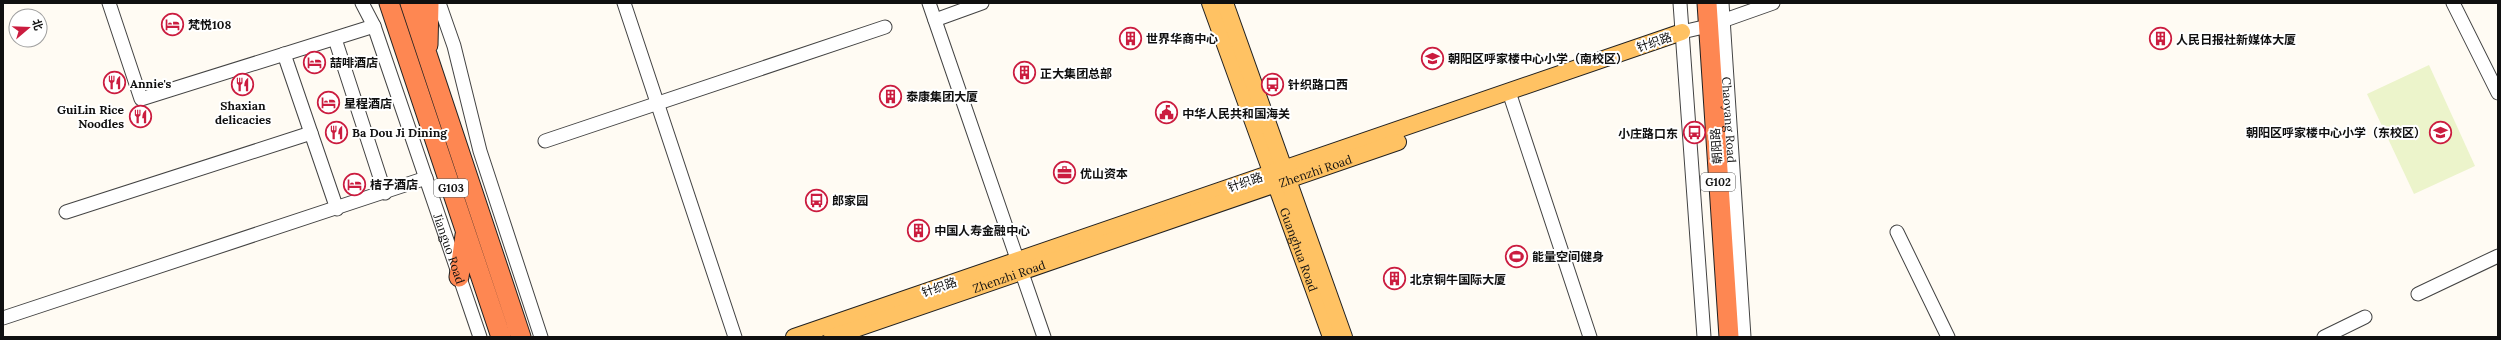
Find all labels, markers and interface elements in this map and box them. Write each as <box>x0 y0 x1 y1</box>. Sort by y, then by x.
north arrow <box>8 8 48 48</box>
hotel icon: 梵悦108 <box>159 11 185 37</box>
text: 北 <box>29 17 46 32</box>
place label: 梵悦108 <box>188 17 232 32</box>
building icon: 世界华商中心 <box>1118 25 1144 51</box>
building icon: 人民日报社新媒体大厦 <box>2148 26 2174 52</box>
street label: 针织路 <box>1635 29 1673 55</box>
place label: 世界华商中心 <box>1146 31 1218 46</box>
place label: 人民日报社新媒体大厦 <box>2176 32 2296 47</box>
school or university icon: 朝阳区呼家楼中心小学（南校区） <box>1419 45 1445 71</box>
hotel icon: 喆啡酒店 <box>302 49 328 75</box>
place label: 朝阳区呼家楼中心小学（南校区） <box>1448 51 1628 66</box>
place label: 喆啡酒店 <box>330 55 378 70</box>
building icon: 正大集团总部 <box>1012 60 1038 86</box>
place label: 正大集团总部 <box>1040 66 1112 81</box>
restaurant icon: Annie's <box>102 70 128 96</box>
restaurant icon: Shaxian delicacies <box>230 71 256 97</box>
bus stop icon: 针织路口西 <box>1259 71 1285 97</box>
place label: Annie's <box>130 76 172 91</box>
street label: Chaoyang Road <box>1719 76 1740 163</box>
place label: 针织路口西 <box>1288 77 1348 92</box>
building icon: 泰康集团大厦 <box>878 83 904 109</box>
place label: 泰康集团大厦 <box>906 89 978 104</box>
hotel icon: 星程酒店 <box>316 90 342 116</box>
place label: 星程酒店 <box>344 96 392 111</box>
place label: Shaxian delicacies <box>215 98 271 127</box>
public building icon: 中华人民共和国海关 <box>1153 100 1179 126</box>
place label: GuiLin Rice Noodles <box>57 102 125 131</box>
restaurant icon: GuiLin Rice Noodles <box>127 103 153 129</box>
place label: 中华人民共和国海关 <box>1182 106 1290 121</box>
restaurant icon: Ba Dou Ji Dining <box>324 119 350 145</box>
school or university icon: 朝阳区呼家楼中心小学（东校区） <box>2428 119 2454 145</box>
bus stop icon: 小庄路口东 <box>1681 120 1707 146</box>
place label: Ba Dou Ji Dining <box>352 125 448 140</box>
place label: 朝阳区呼家楼中心小学（东校区） <box>2246 125 2426 140</box>
place label: 小庄路口东 <box>1618 126 1678 141</box>
street label: 朝阳路 <box>1707 128 1725 164</box>
street label: Zhenzhi Road <box>1277 151 1354 190</box>
office icon: 优山资本 <box>1051 160 1077 186</box>
place label: 优山资本 <box>1080 166 1128 181</box>
street label: 针织路 <box>1226 169 1264 195</box>
hotel icon: 桔子酒店 <box>342 171 368 197</box>
road number: G102 <box>1701 173 1735 191</box>
place label: 桔子酒店 <box>370 177 418 192</box>
road number: G103 <box>434 179 468 197</box>
bus stop icon: 郎家园 <box>803 187 829 213</box>
place label: 郎家园 <box>832 193 868 208</box>
street label: Guanghua Road <box>1277 205 1321 293</box>
street label: Jianguo Road <box>431 210 469 286</box>
building icon: 中国人寿金融中心 <box>905 217 931 243</box>
place label: 中国人寿金融中心 <box>934 223 1030 238</box>
sports icon: 能量空间健身 <box>1504 243 1530 269</box>
place label: 能量空间健身 <box>1532 249 1604 264</box>
street label: Zhenzhi Road <box>970 257 1047 296</box>
building icon: 北京铜牛国际大厦 <box>1381 266 1407 292</box>
place label: 北京铜牛国际大厦 <box>1410 272 1506 287</box>
street label: 针织路 <box>920 274 958 300</box>

